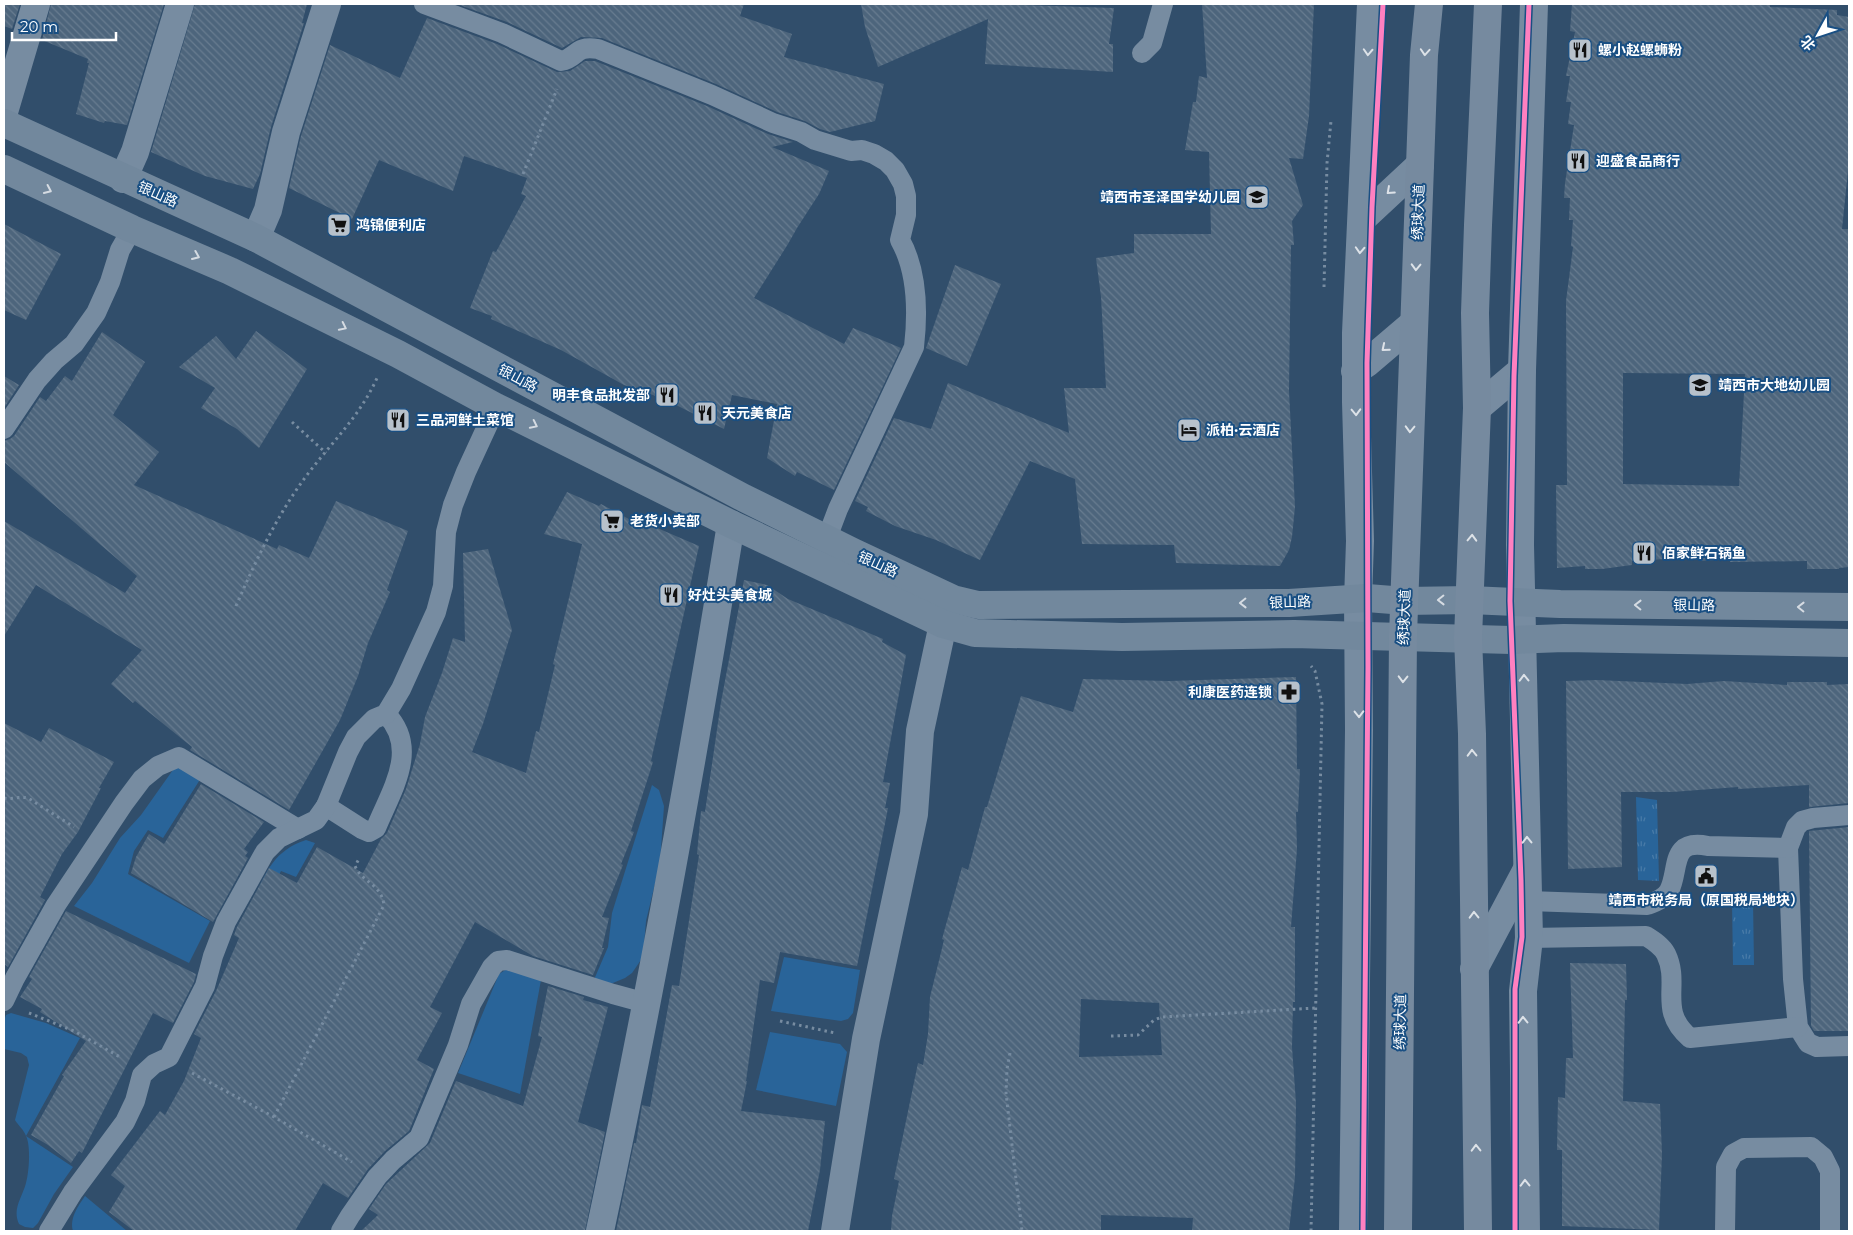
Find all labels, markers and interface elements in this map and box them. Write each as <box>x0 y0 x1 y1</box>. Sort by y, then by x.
scale bar <box>12 10 116 42</box>
north arrow <box>1793 10 1843 60</box>
text: 20 m <box>20 17 58 36</box>
text: 北 <box>1797 32 1819 55</box>
restaurant icon: 螺小赵螺蛳粉 <box>1567 37 1593 63</box>
place label: 螺小赵螺蛳粉 <box>1598 41 1682 59</box>
one-way arrow <box>1363 49 1374 57</box>
one-way arrow <box>1419 49 1430 57</box>
restaurant icon: 迎盛食品商行 <box>1565 148 1591 174</box>
place label: 迎盛食品商行 <box>1596 152 1680 170</box>
street label: 银山路 <box>135 177 181 211</box>
one-way arrow <box>43 184 52 194</box>
school or university icon: 靖西市圣泽国学幼儿园 <box>1244 184 1270 210</box>
street label: 绣球大道 <box>1408 184 1428 240</box>
one-way arrow <box>1387 186 1396 195</box>
place label: 靖西市圣泽国学幼儿园 <box>1100 188 1240 206</box>
supermarket icon: 鸿锦便利店 <box>326 212 352 238</box>
place label: 鸿锦便利店 <box>356 216 426 234</box>
one-way arrow <box>1355 246 1365 254</box>
one-way arrow <box>191 250 200 261</box>
one-way arrow <box>1411 264 1421 271</box>
one-way arrow <box>337 321 346 331</box>
one-way arrow <box>1382 342 1391 350</box>
street label: 银山路 <box>495 360 541 396</box>
school or university icon: 靖西市大地幼儿园 <box>1687 372 1713 398</box>
place label: 靖西市大地幼儿园 <box>1718 376 1830 394</box>
restaurant icon: 明丰食品批发部 <box>654 382 680 408</box>
place label: 明丰食品批发部 <box>552 386 650 404</box>
restaurant icon: 天元美食店 <box>692 400 718 426</box>
place label: 天元美食店 <box>722 404 792 422</box>
restaurant icon: 三品河鲜土菜馆 <box>385 407 411 433</box>
one-way arrow <box>1351 408 1361 416</box>
place label: 三品河鲜土菜馆 <box>416 411 514 429</box>
hotel icon: 派柏·云酒店 <box>1176 417 1202 443</box>
one-way arrow <box>528 419 537 429</box>
place label: 派柏·云酒店 <box>1206 421 1280 439</box>
one-way arrow <box>1405 426 1415 434</box>
supermarket icon: 老货小卖部 <box>599 508 625 534</box>
place label: 老货小卖部 <box>630 512 700 530</box>
one-way arrow <box>1467 533 1477 541</box>
restaurant icon: 佰家鲜石锅鱼 <box>1631 540 1657 566</box>
place label: 佰家鲜石锅鱼 <box>1662 544 1746 562</box>
street label: 银山路 <box>855 547 901 581</box>
restaurant icon: 好灶头美食城 <box>658 582 684 608</box>
place label: 好灶头美食城 <box>688 586 772 604</box>
street label: 绣球大道 <box>1394 589 1414 645</box>
street label: 银山路 <box>1269 592 1311 612</box>
one-way arrow <box>1436 595 1444 605</box>
street label: 银山路 <box>1673 596 1715 614</box>
one-way arrow <box>1239 598 1247 608</box>
one-way arrow <box>1634 600 1642 610</box>
one-way arrow <box>1796 602 1804 612</box>
one-way arrow <box>1519 674 1529 682</box>
one-way arrow <box>1398 676 1408 684</box>
pharmacy icon: 利康医药连锁 <box>1276 679 1302 705</box>
place label: 利康医药连锁 <box>1188 683 1272 701</box>
one-way arrow <box>1354 711 1364 719</box>
one-way arrow <box>1467 748 1477 756</box>
one-way arrow <box>1522 836 1532 844</box>
public building icon: 靖西市税务局（原国税局地块） <box>1693 863 1719 889</box>
place label: 靖西市税务局（原国税局地块） <box>1608 891 1804 909</box>
one-way arrow <box>1469 911 1479 918</box>
street label: 绣球大道 <box>1391 994 1409 1050</box>
one-way arrow <box>1518 1016 1528 1024</box>
one-way arrow <box>1471 1143 1481 1151</box>
one-way arrow <box>1520 1178 1530 1186</box>

